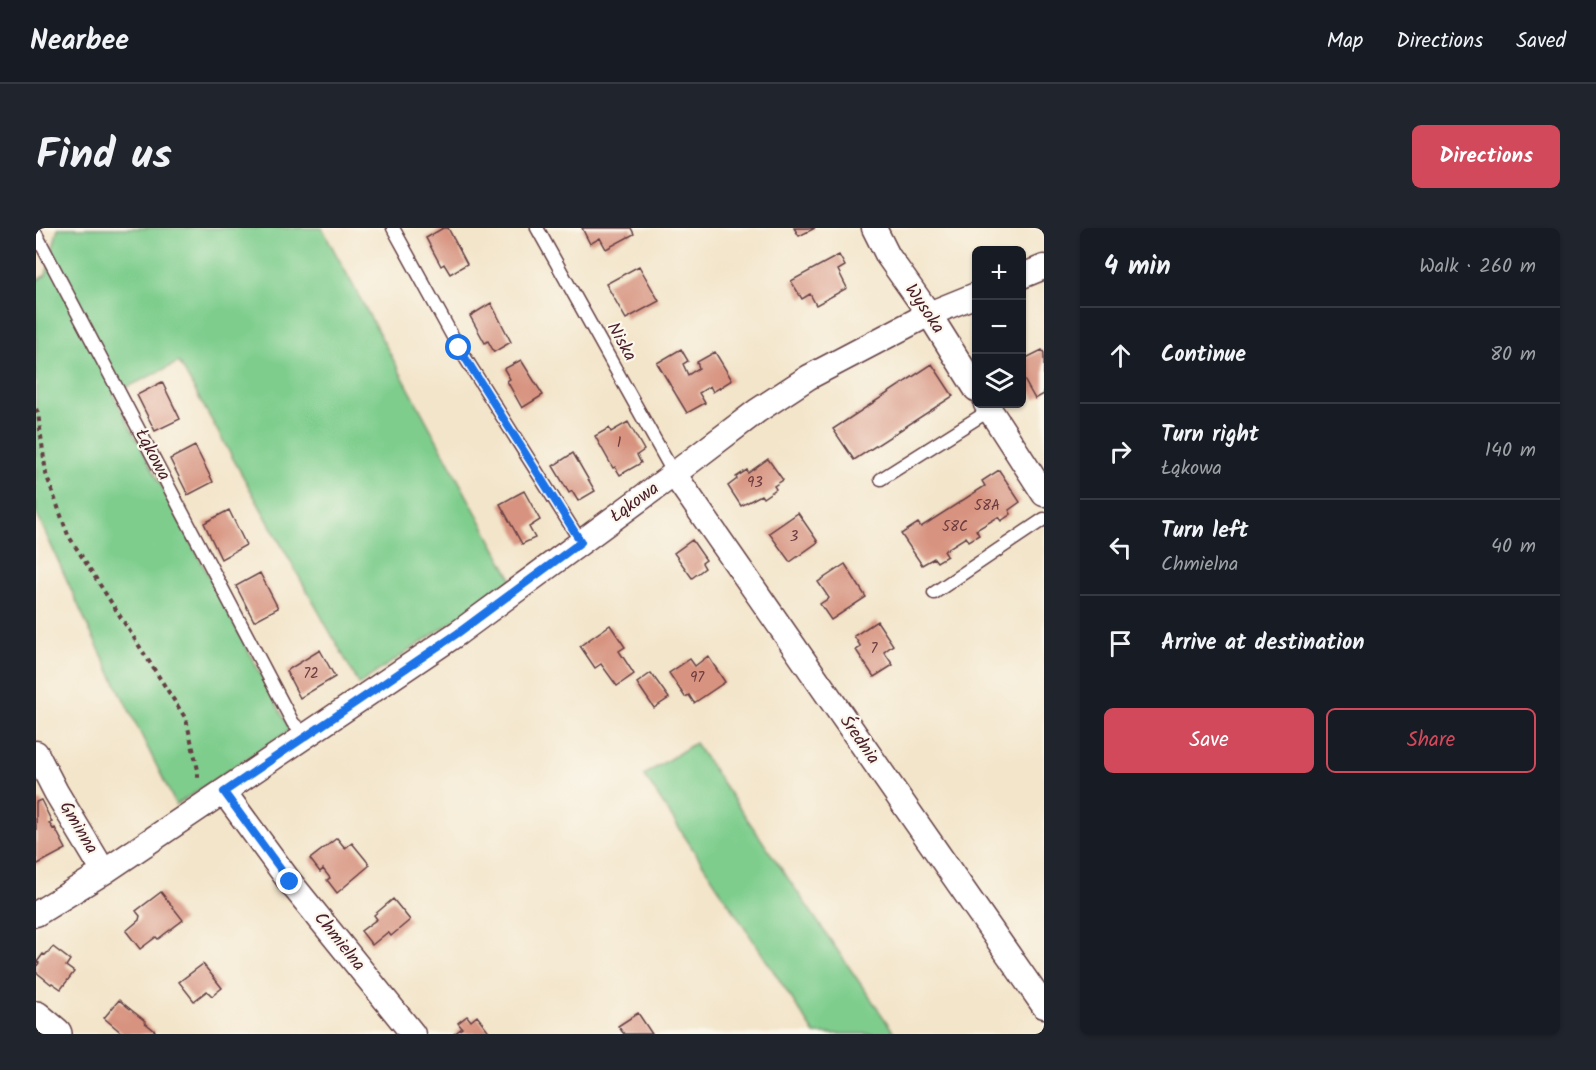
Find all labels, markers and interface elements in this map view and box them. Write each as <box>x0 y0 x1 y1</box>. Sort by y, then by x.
text: Nearbee <box>30 19 129 64</box>
text: Map <box>1327 25 1363 58</box>
text: Directions <box>1396 25 1483 58</box>
text: Saved <box>1516 25 1566 58</box>
text: Find us <box>36 123 172 190</box>
button: Directions <box>1412 125 1560 188</box>
map controls <box>972 246 1026 408</box>
button: + <box>972 246 1026 300</box>
text: 4 min <box>1104 246 1171 288</box>
text: Walk · 260 m <box>1419 251 1536 283</box>
street label: Wysoka <box>897 278 951 340</box>
button: − <box>972 300 1026 354</box>
street label: Niska <box>598 317 644 367</box>
route start <box>445 334 471 360</box>
text: Continue <box>1161 338 1246 373</box>
icon: ahead <box>1104 339 1137 372</box>
text: 80 m <box>1490 339 1536 371</box>
button: layers <box>972 354 1026 408</box>
text: Turn right <box>1161 418 1259 453</box>
street label: Łąkowa <box>126 424 178 486</box>
house number: 1 <box>617 431 622 455</box>
icon: right <box>1104 435 1137 468</box>
text: 140 m <box>1485 435 1536 467</box>
text: Łąkowa <box>1161 453 1222 485</box>
house number: 93 <box>747 471 763 495</box>
street label: Łąkowa <box>604 475 666 531</box>
house number: 58A <box>974 494 1000 518</box>
text: Turn left <box>1161 514 1248 549</box>
house number: 58C <box>942 515 968 539</box>
house number: 3 <box>790 525 799 549</box>
icon: left <box>1104 531 1137 564</box>
text: 40 m <box>1491 531 1536 563</box>
text: Chmielna <box>1161 549 1238 581</box>
text: Arrive at destination <box>1161 626 1364 661</box>
icon: arrive <box>1104 627 1137 660</box>
house number: 7 <box>871 637 879 661</box>
house number: 72 <box>303 662 319 686</box>
house number: 97 <box>690 666 705 690</box>
button: Save <box>1104 708 1314 773</box>
button: Share <box>1326 708 1536 773</box>
street label: Średnia <box>831 709 887 771</box>
street label: Gminna <box>51 796 105 860</box>
route end <box>276 868 302 894</box>
street label: Chmielna <box>306 906 372 978</box>

